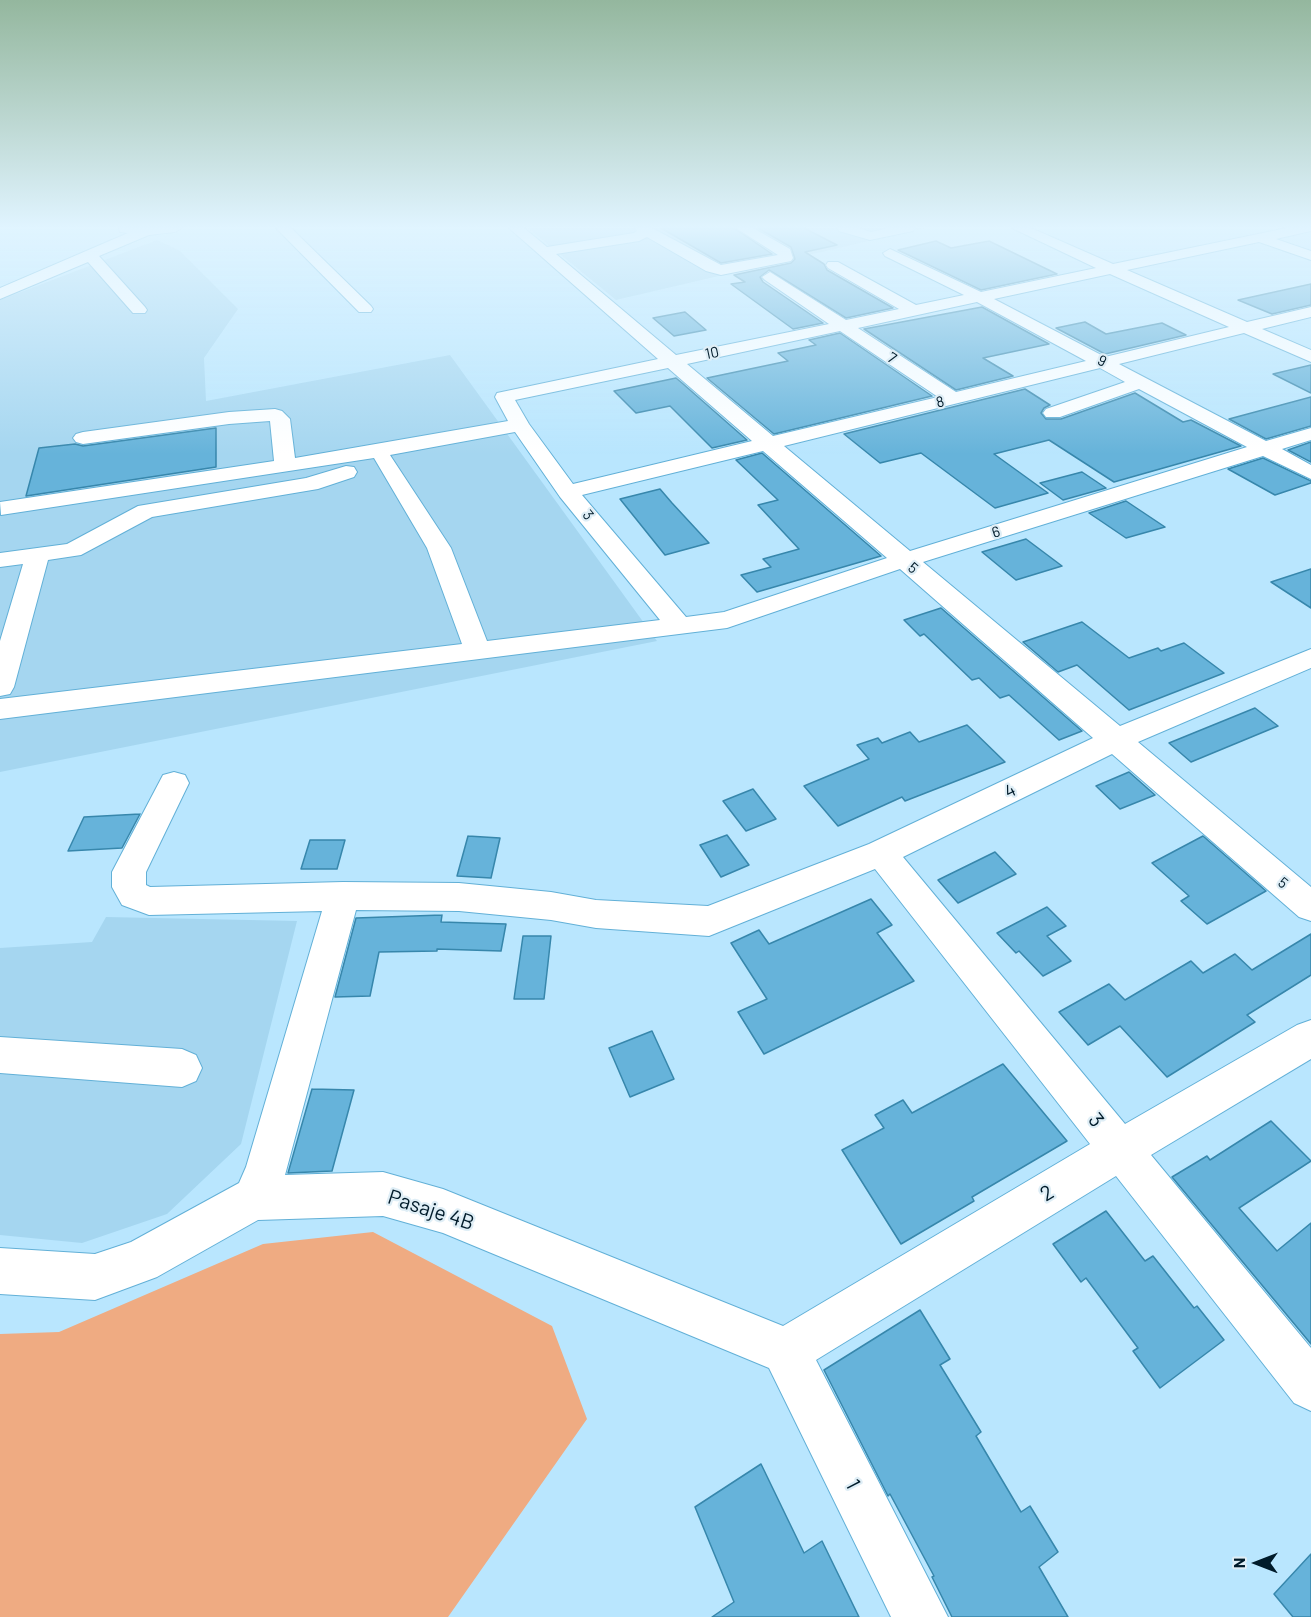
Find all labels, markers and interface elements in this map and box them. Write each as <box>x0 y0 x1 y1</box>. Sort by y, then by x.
street label: 10 <box>703 343 721 363</box>
street label: 7 <box>884 349 900 367</box>
street label: 9 <box>1094 351 1110 371</box>
street label: 8 <box>934 392 946 412</box>
street label: 3 <box>579 506 597 524</box>
street label: 6 <box>990 522 1002 542</box>
street label: 5 <box>904 559 922 577</box>
street label: 4 <box>1001 779 1019 803</box>
street label: 5 <box>1274 874 1292 892</box>
street label: 3 <box>1083 1108 1109 1132</box>
street label: 2 <box>1036 1179 1058 1207</box>
street label: Pasaje 4B <box>385 1184 477 1236</box>
street label: 1 <box>840 1475 866 1493</box>
north arrow <box>1227 1533 1287 1593</box>
text: N <box>1229 1558 1248 1568</box>

